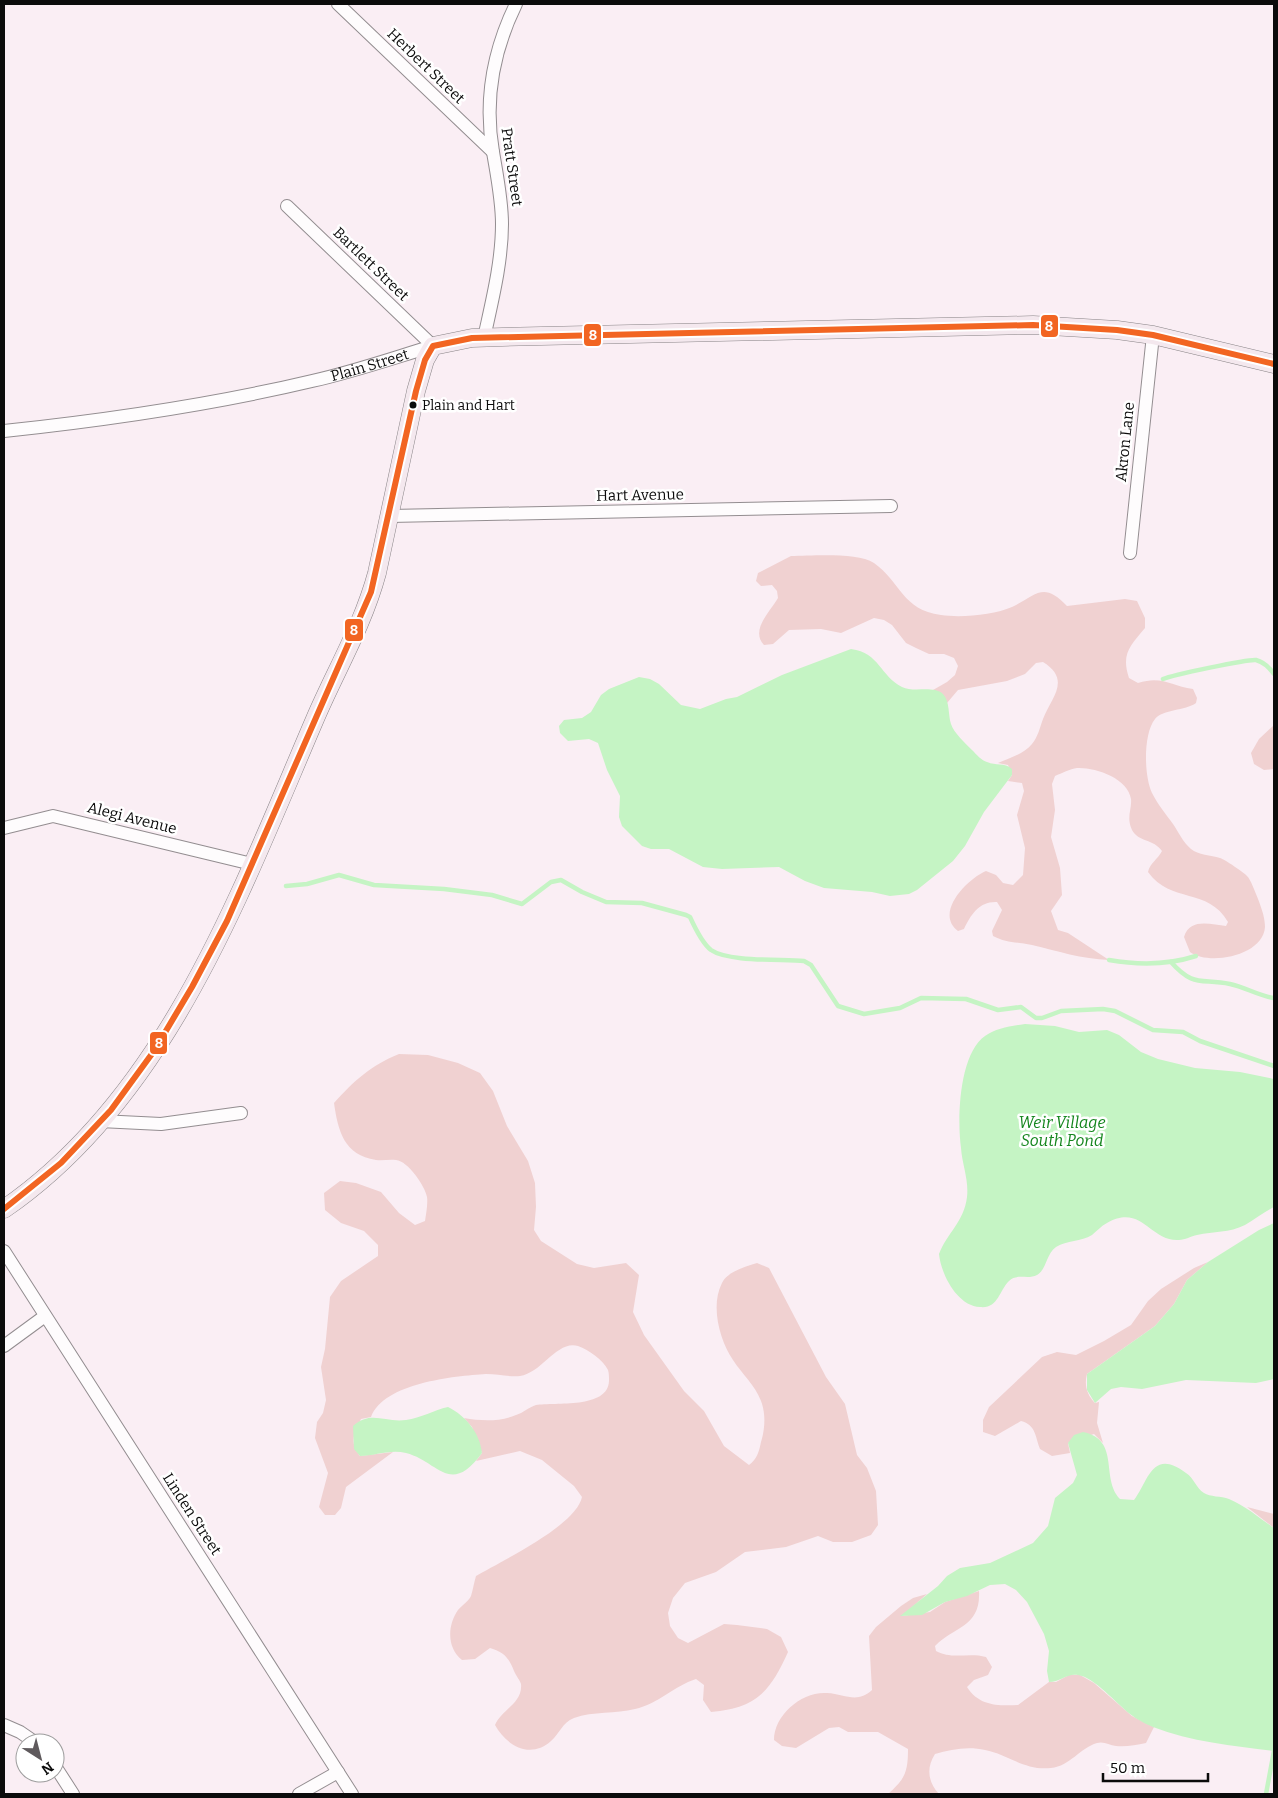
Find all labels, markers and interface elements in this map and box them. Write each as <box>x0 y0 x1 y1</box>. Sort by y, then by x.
street label: Herbert Street <box>384 25 469 108</box>
street label: Pratt Street <box>498 126 527 208</box>
street label: Bartlett Street <box>329 223 413 305</box>
line badge: 8 <box>1040 314 1059 338</box>
text: 8 <box>1045 318 1053 335</box>
line badge: 8 <box>583 323 602 347</box>
text: 8 <box>589 327 597 344</box>
street label: Plain Street <box>329 345 411 385</box>
place label: Plain and Hart <box>422 397 515 414</box>
marker: Plain and Hart <box>408 400 418 410</box>
street label: Akron Lane <box>1112 401 1138 483</box>
street label: Hart Avenue <box>596 485 684 505</box>
line badge: 8 <box>344 618 364 642</box>
text: 8 <box>350 622 358 639</box>
street label: Alegi Avenue <box>85 798 179 838</box>
line badge: 8 <box>149 1031 168 1055</box>
text: 8 <box>155 1035 163 1052</box>
water label: Weir Village South Pond <box>1018 1113 1106 1150</box>
street label: Linden Street <box>159 1470 225 1559</box>
north arrow <box>15 1733 65 1783</box>
scale bar <box>1103 1750 1208 1782</box>
text: N <box>38 1758 57 1778</box>
text: 50 m <box>1110 1759 1146 1777</box>

